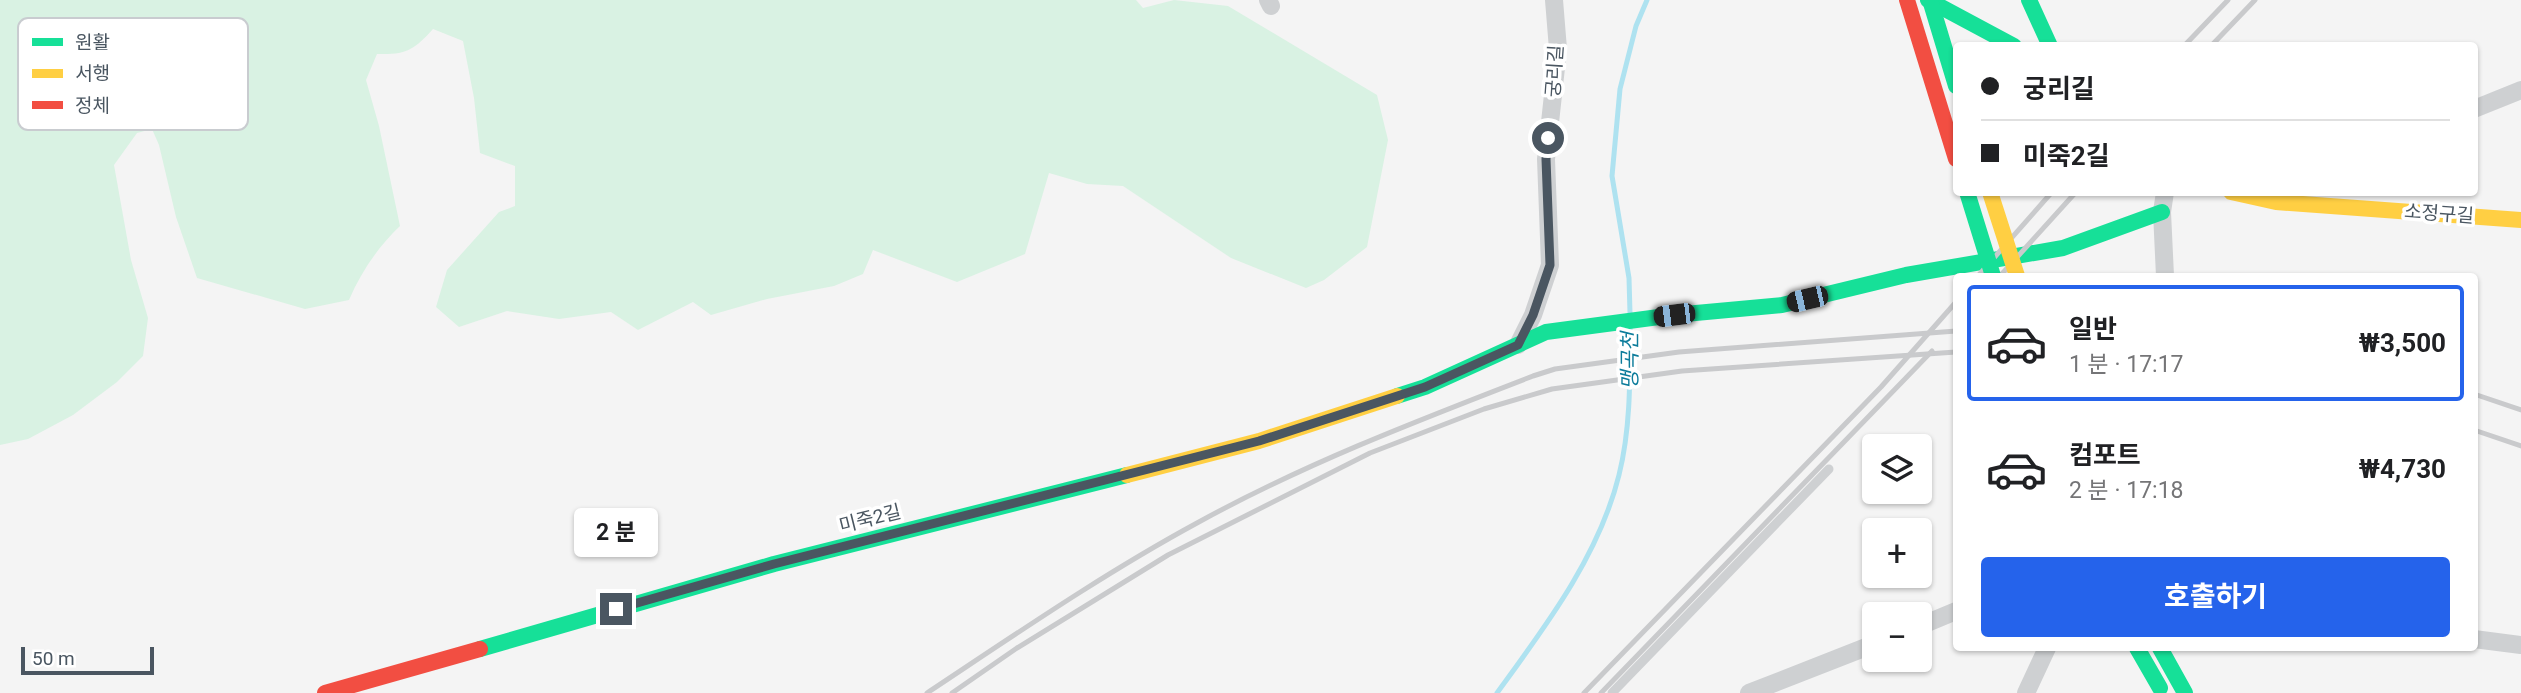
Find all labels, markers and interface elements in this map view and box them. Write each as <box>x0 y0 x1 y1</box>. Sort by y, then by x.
legend <box>18 18 248 130</box>
text: 원활 <box>75 31 110 54</box>
street label: 궁리길 <box>1541 44 1568 98</box>
text: 서행 <box>75 62 110 85</box>
text: 궁리길 <box>2023 74 2095 104</box>
text: 정체 <box>75 94 110 117</box>
route start <box>1532 122 1564 154</box>
text: 미죽2길 <box>2023 141 2110 171</box>
street label: 소정구길 <box>2403 200 2475 227</box>
car <box>1785 284 1830 314</box>
car <box>1652 302 1697 328</box>
icon: car <box>1985 312 2048 375</box>
text: 일반 <box>2069 314 2117 344</box>
text: ₩3,500 <box>2359 328 2446 358</box>
water label: 맹곡천 <box>1618 329 1642 390</box>
text: 1 분 · 17:17 <box>2069 351 2184 378</box>
map controls <box>1862 434 1932 672</box>
button: layers <box>1862 434 1932 504</box>
icon: car <box>1985 438 2048 501</box>
text: 컴포트 <box>2069 440 2141 470</box>
text: ₩4,730 <box>2359 454 2446 484</box>
text: 2 분 · 17:18 <box>2069 477 2184 504</box>
street label: 미죽2길 <box>837 500 904 537</box>
callout: 2 분 <box>574 508 658 556</box>
button: + <box>1862 518 1932 588</box>
text: 2 분 <box>596 519 636 546</box>
button: 호출하기 <box>1981 557 2450 637</box>
route end <box>600 593 632 625</box>
button: − <box>1862 602 1932 672</box>
scale bar <box>21 644 154 676</box>
text: 50 m <box>32 647 75 670</box>

